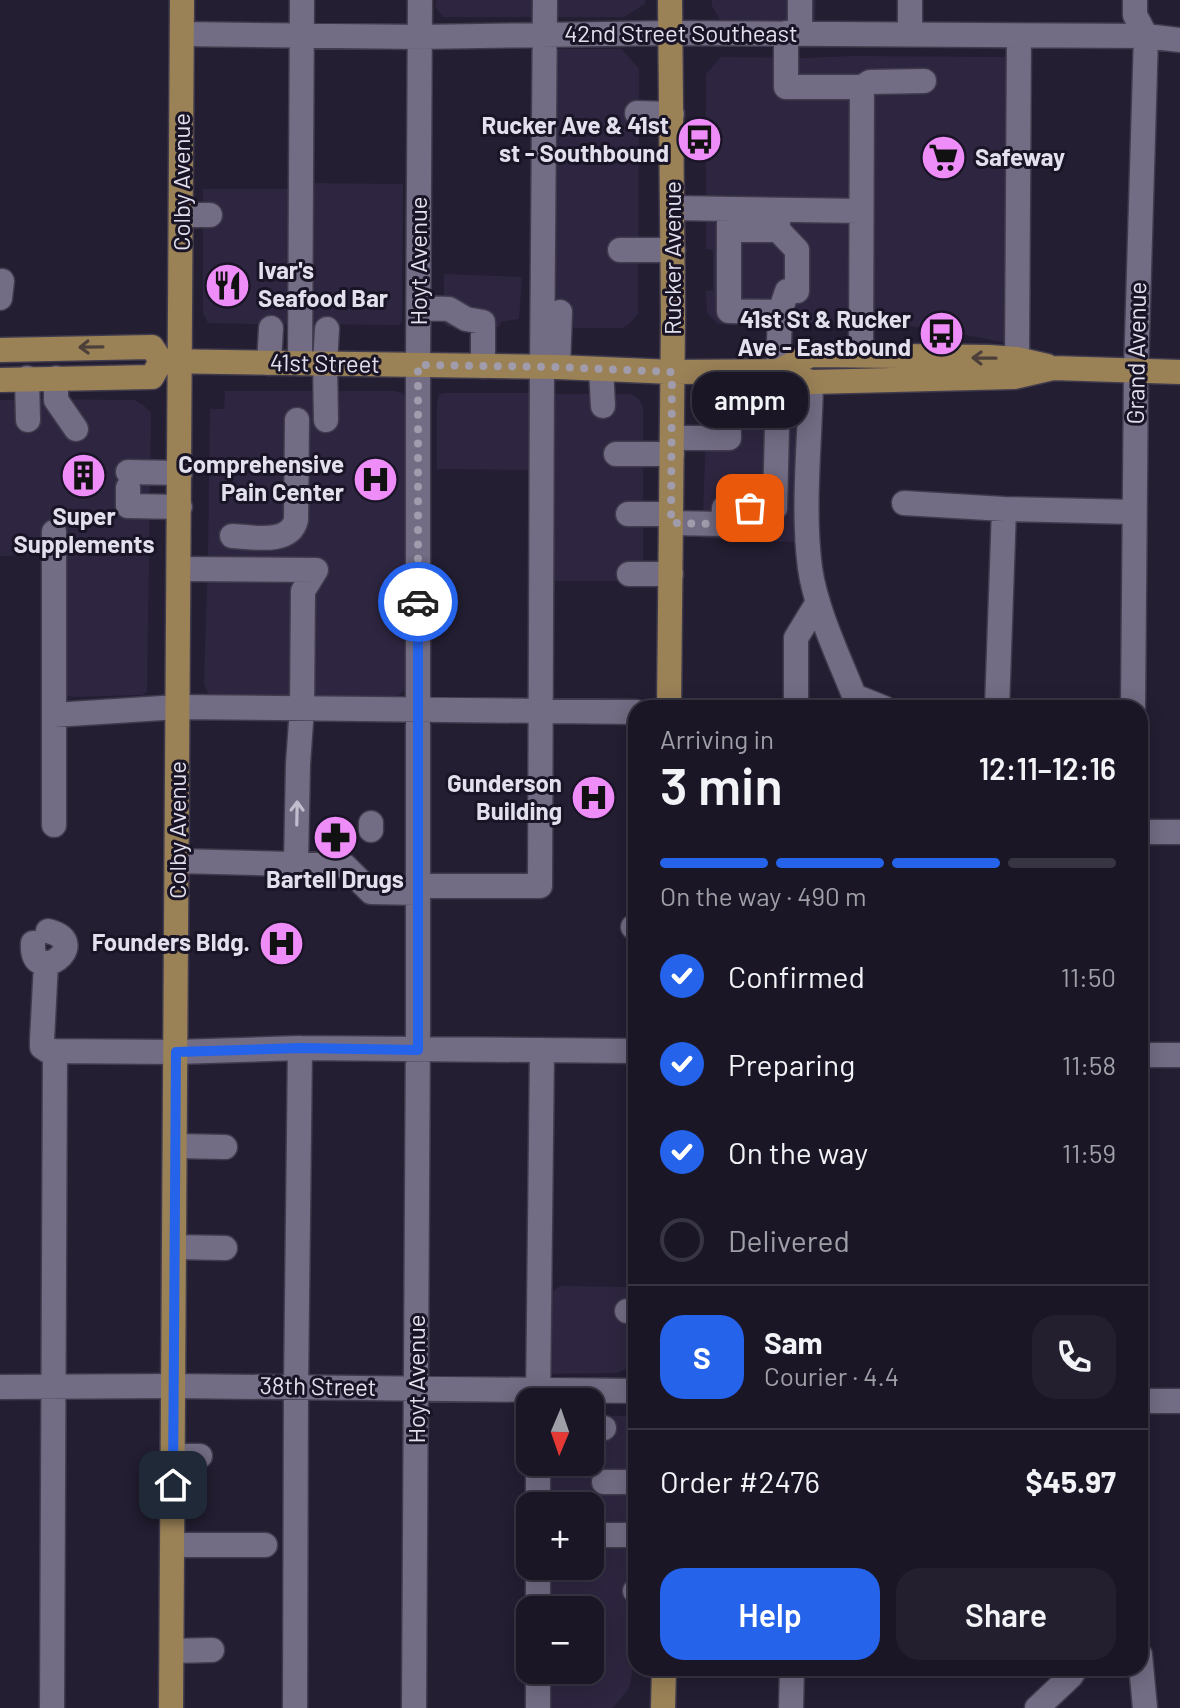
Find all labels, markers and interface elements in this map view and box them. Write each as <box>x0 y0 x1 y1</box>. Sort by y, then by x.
street label: 42nd Street Southeast <box>564 18 798 47</box>
place label: Rucker Ave & 41st st - Southbound <box>482 110 669 167</box>
street label: Colby Avenue <box>166 113 195 251</box>
bus stop icon: Rucker Ave & 41st st - Southbound <box>676 116 724 164</box>
supermarket icon: Safeway <box>920 134 968 182</box>
place label: Safeway <box>975 142 1065 171</box>
street label: Rucker Avenue <box>657 181 686 335</box>
street label: Hoyt Avenue <box>403 196 432 326</box>
place label: Ivar's Seafood Bar <box>258 255 388 312</box>
restaurant icon: Ivar's Seafood Bar <box>203 261 251 309</box>
street label: Grand Avenue <box>1120 281 1151 425</box>
place label: 41st St & Rucker Ave - Eastbound <box>738 304 911 361</box>
bus stop icon: 41st St & Rucker Ave - Eastbound <box>918 310 966 358</box>
one-way arrow <box>78 339 105 355</box>
street label: 41st Street <box>270 347 380 378</box>
one-way arrow <box>971 350 998 365</box>
callout: ampm <box>692 372 808 428</box>
text: ampm <box>714 384 786 415</box>
place label: Comprehensive Pain Center <box>178 449 344 506</box>
building icon: Super Supplements <box>60 451 108 499</box>
hospital icon: Comprehensive Pain Center <box>351 455 399 503</box>
pin <box>716 474 784 542</box>
icon: bag <box>728 486 772 530</box>
place label: Super Supplements <box>14 501 154 558</box>
courier <box>378 562 458 642</box>
icon: car <box>396 580 440 624</box>
text: Arriving in <box>660 723 774 754</box>
text: 12:11–12:16 <box>979 750 1116 786</box>
text: 3 min <box>660 753 783 815</box>
street label: Colby Avenue <box>162 761 191 899</box>
place label: Gunderson Building <box>447 768 562 825</box>
hospital icon: Gunderson Building <box>569 774 617 822</box>
one-way arrow <box>289 800 305 827</box>
pharmacy icon: Bartell Drugs <box>311 814 359 862</box>
place label: Bartell Drugs <box>266 864 404 893</box>
text: On the way · 490 m <box>660 880 866 911</box>
hospital icon: Founders Bldg. <box>257 919 305 967</box>
place label: Founders Bldg. <box>92 927 250 956</box>
icon: check <box>660 954 704 998</box>
text: Confirmed <box>728 958 865 994</box>
text: 11:50 <box>1061 961 1116 992</box>
icon: check <box>660 1042 704 1086</box>
text: Preparing <box>728 1046 855 1082</box>
text: 11:58 <box>1062 1049 1116 1080</box>
icon: check <box>660 1130 704 1174</box>
text: On the way <box>728 1134 868 1170</box>
text: 11:59 <box>1062 1137 1116 1168</box>
text: Delivered <box>728 1222 850 1258</box>
street label: Hoyt Avenue <box>401 1314 430 1444</box>
button: phone <box>1032 1315 1116 1399</box>
text: Sam <box>764 1324 823 1360</box>
text: S <box>693 1339 711 1375</box>
text: Courier · 4.4 <box>764 1360 899 1391</box>
street label: 38th Street <box>259 1370 377 1401</box>
north arrow <box>516 1388 604 1476</box>
map controls <box>516 1388 604 1684</box>
pin <box>139 1451 207 1519</box>
icon: home <box>151 1463 195 1507</box>
text: Order #2476 <box>660 1463 820 1499</box>
text: $45.97 <box>1026 1463 1116 1499</box>
button: + <box>516 1492 604 1580</box>
button: Help <box>660 1568 880 1660</box>
button: Share <box>896 1568 1116 1660</box>
button: − <box>516 1596 604 1684</box>

